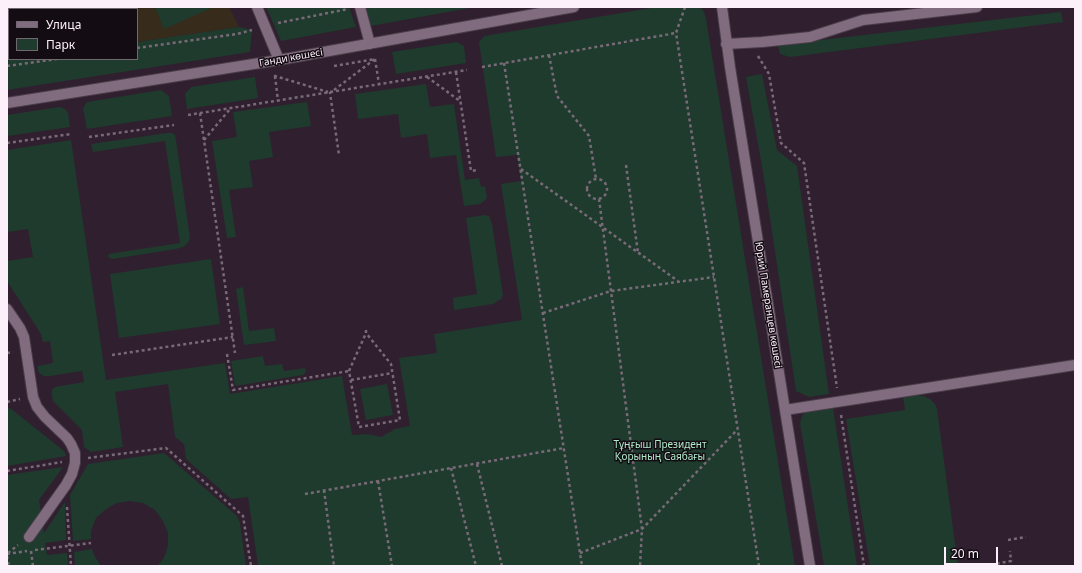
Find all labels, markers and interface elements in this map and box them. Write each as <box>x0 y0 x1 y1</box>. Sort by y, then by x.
legend <box>8 8 138 60</box>
text: Улица <box>46 16 81 33</box>
text: Парк <box>46 36 75 53</box>
street label: Ганди көшесі <box>258 47 324 69</box>
street label: Юрий Памеранцев көшесі <box>752 241 784 369</box>
park label: Тұңғыш Президент Қорының Саябағы <box>613 439 707 462</box>
scale bar <box>946 539 1000 565</box>
text: 20 m <box>951 545 979 562</box>

